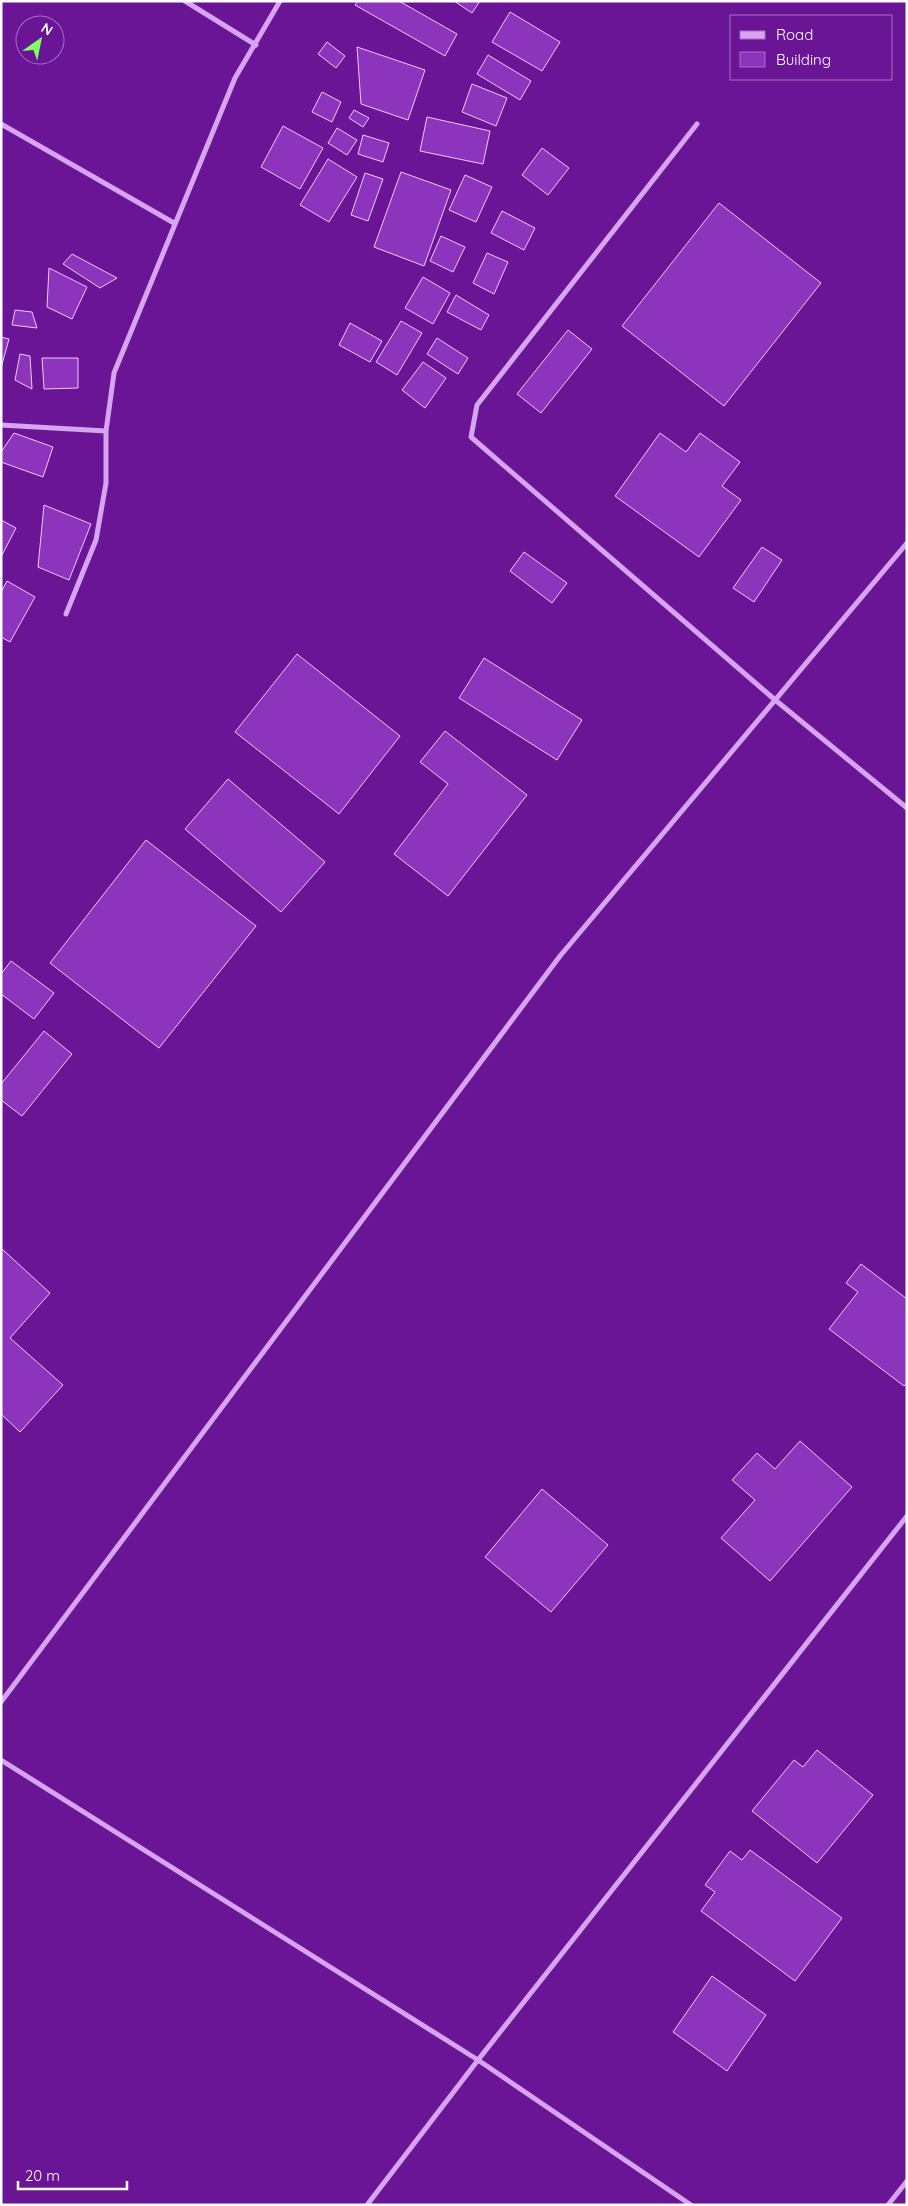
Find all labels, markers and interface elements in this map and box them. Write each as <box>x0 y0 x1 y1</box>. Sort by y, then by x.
north arrow <box>15 15 65 65</box>
legend <box>730 15 893 80</box>
text: N <box>38 19 56 39</box>
text: Road <box>776 25 813 44</box>
text: Building <box>776 50 831 69</box>
scale bar <box>18 2158 126 2190</box>
text: 20 m <box>25 2166 60 2185</box>

